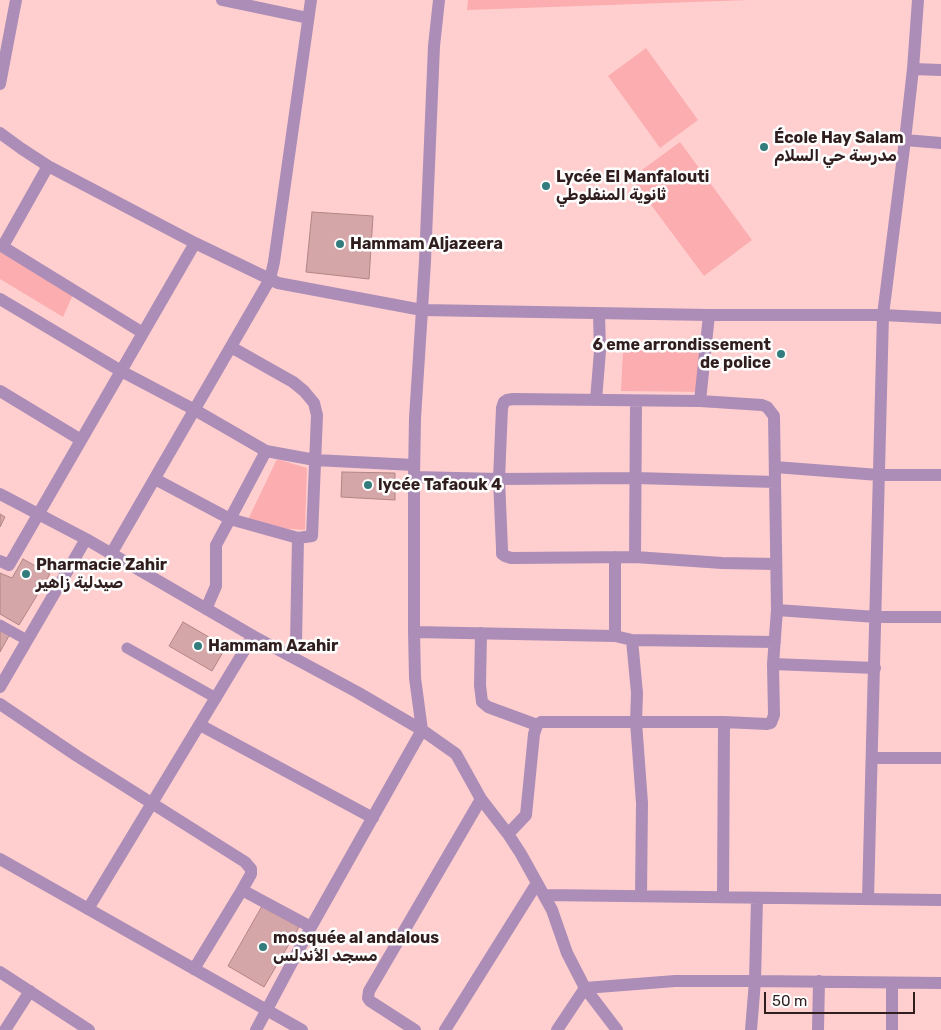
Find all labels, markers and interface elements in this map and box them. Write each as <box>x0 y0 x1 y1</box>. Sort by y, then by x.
place label: École Hay Salam مدرسة حي السلام <box>774 128 904 166</box>
marker: École Hay Salam مدرسة حي السلام <box>758 141 770 153</box>
place label: Lycée El Manfalouti ثانوية المنفلوطي <box>556 167 709 205</box>
marker: Lycée El Manfalouti ثانوية المنفلوطي <box>540 180 552 192</box>
place label: Hammam Aljazeera <box>350 234 503 254</box>
marker: Hammam Aljazeera <box>334 238 346 250</box>
place label: 6 eme arrondissement de police <box>592 335 771 373</box>
marker: 6 eme arrondissement de police <box>775 348 787 360</box>
place label: lycée Tafaouk 4 <box>378 475 502 495</box>
marker: lycée Tafaouk 4 <box>362 479 374 491</box>
place label: Pharmacie Zahir صيدلية زاهير <box>36 555 167 593</box>
marker: Pharmacie Zahir صيدلية زاهير <box>20 568 32 580</box>
place label: Hammam Azahir <box>208 636 338 656</box>
marker: Hammam Azahir <box>192 640 204 652</box>
place label: mosquée al andalous مسجد الأندلس <box>273 928 439 966</box>
marker: mosquée al andalous مسجد الأندلس <box>257 941 269 953</box>
scale bar <box>766 982 917 1014</box>
text: 50 m <box>772 992 807 1010</box>

